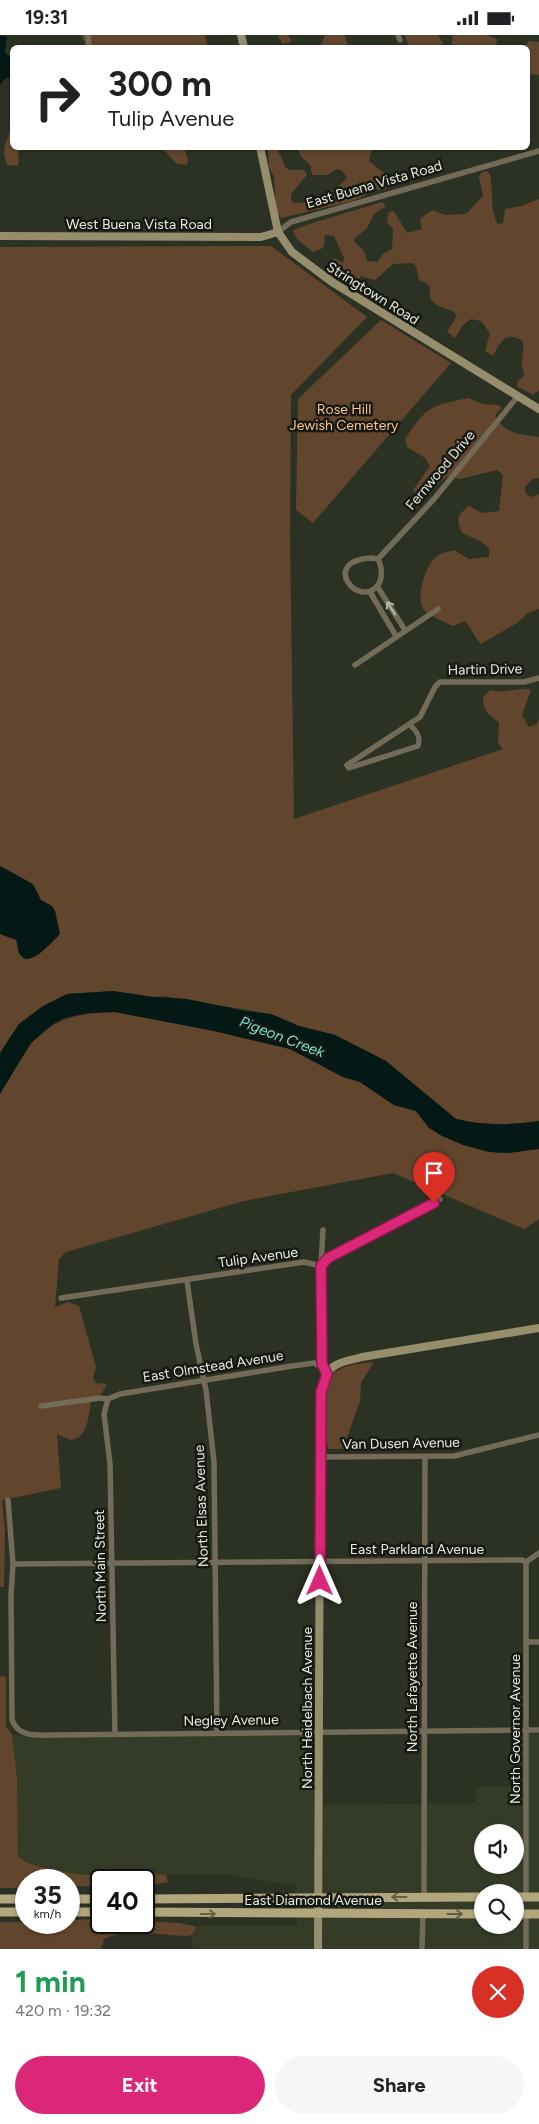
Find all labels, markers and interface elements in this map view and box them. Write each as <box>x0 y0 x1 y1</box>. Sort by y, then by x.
text: 19:31 <box>25 6 68 29</box>
text: 300 m <box>108 63 212 105</box>
icon: right <box>25 65 90 130</box>
text: Tulip Avenue <box>108 105 234 132</box>
street label: East Buena Vista Road <box>304 157 444 212</box>
street label: West Buena Vista Road <box>66 216 212 233</box>
street label: Stringtown Road <box>323 258 422 329</box>
park label: Rose Hill Jewish Cemetery <box>290 401 399 434</box>
street label: Fernwood Drive <box>402 427 479 514</box>
one-way arrow <box>386 602 396 616</box>
street label: Hartin Drive <box>448 660 523 679</box>
water label: Pigeon Creek <box>237 1013 328 1062</box>
pin <box>413 1152 455 1203</box>
icon: arrive <box>420 1159 448 1187</box>
street label: Tulip Avenue <box>217 1243 299 1271</box>
street label: East Olmstead Avenue <box>142 1347 285 1386</box>
street label: Van Dusen Avenue <box>342 1434 460 1453</box>
street label: North Elsas Avenue <box>191 1444 212 1568</box>
street label: North Main Street <box>91 1509 110 1623</box>
street label: East Parkland Avenue <box>350 1541 485 1558</box>
position arrow <box>293 1554 345 1606</box>
street label: North Lafayette Avenue <box>404 1601 421 1752</box>
street label: North Heidelbach Avenue <box>299 1627 316 1789</box>
street label: North Governor Avenue <box>507 1654 524 1804</box>
street label: Negley Avenue <box>183 1711 279 1730</box>
map controls <box>474 1824 524 1934</box>
button: sound <box>474 1824 524 1874</box>
speed limit sign: 40 <box>90 1869 155 1934</box>
text: 35 <box>33 1880 62 1910</box>
button: search <box>474 1884 524 1934</box>
street label: East Diamond Avenue <box>244 1892 382 1909</box>
one-way arrow <box>391 1892 408 1902</box>
text: km/h <box>34 1907 61 1921</box>
one-way arrow <box>199 1909 215 1919</box>
one-way arrow <box>446 1909 462 1919</box>
text: 1 min <box>15 1963 86 2000</box>
button: close <box>472 1966 524 2018</box>
text: 420 m · 19:32 <box>15 2001 111 2020</box>
button: Exit <box>15 2056 265 2114</box>
button: Share <box>275 2056 524 2114</box>

